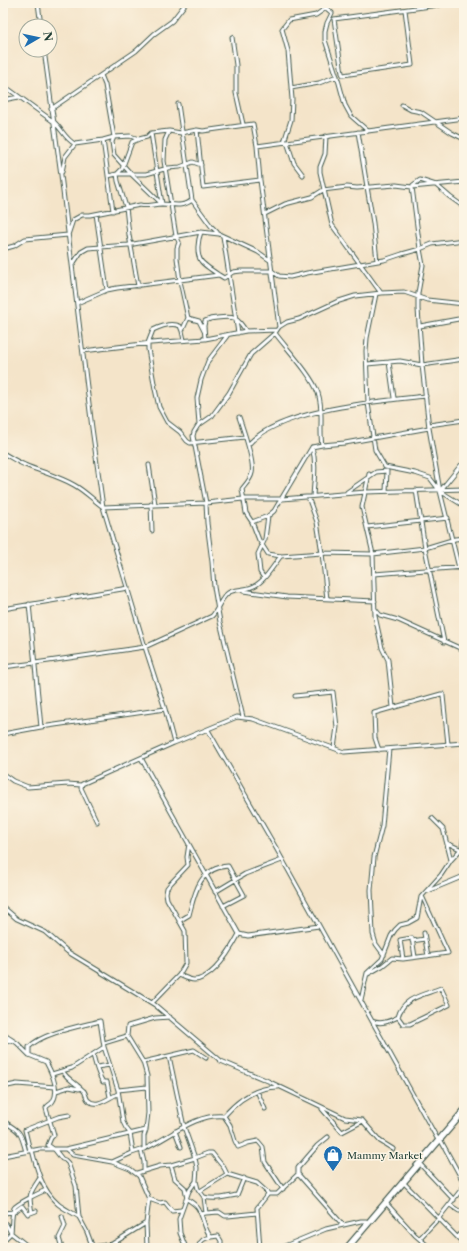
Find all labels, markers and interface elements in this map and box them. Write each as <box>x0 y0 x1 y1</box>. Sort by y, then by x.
north arrow <box>18 18 58 58</box>
text: N <box>40 31 56 43</box>
shop icon: Mammy Market <box>322 1144 344 1172</box>
place label: Mammy Market <box>347 1149 423 1162</box>

